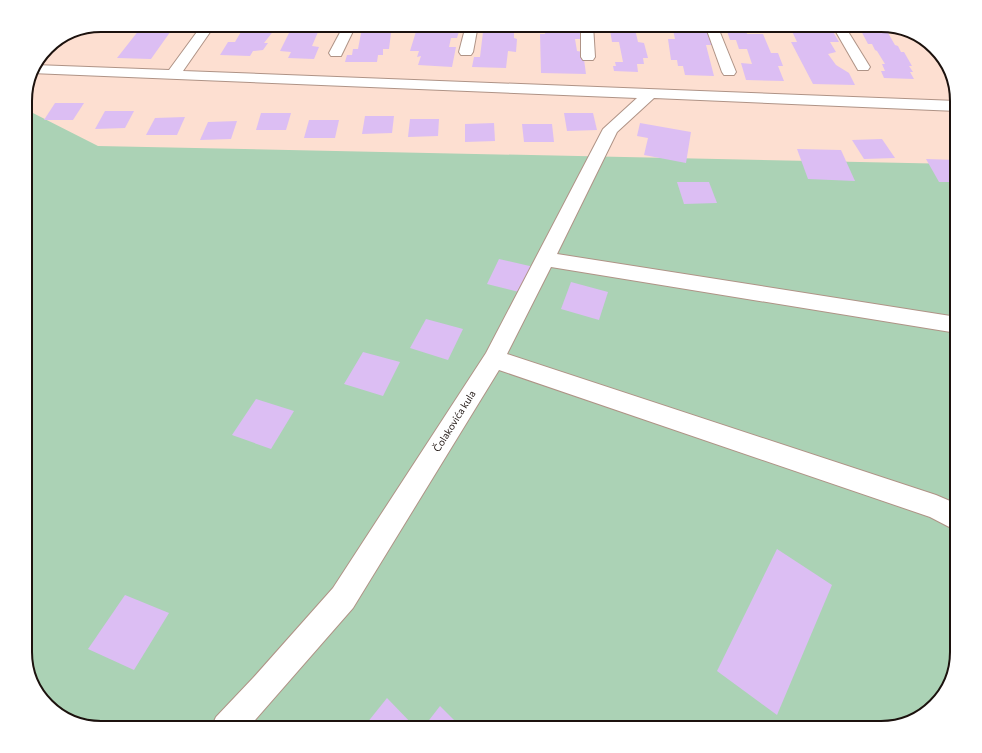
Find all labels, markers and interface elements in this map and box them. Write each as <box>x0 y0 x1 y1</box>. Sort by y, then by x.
street label: Čolakovića kula <box>430 388 478 454</box>

